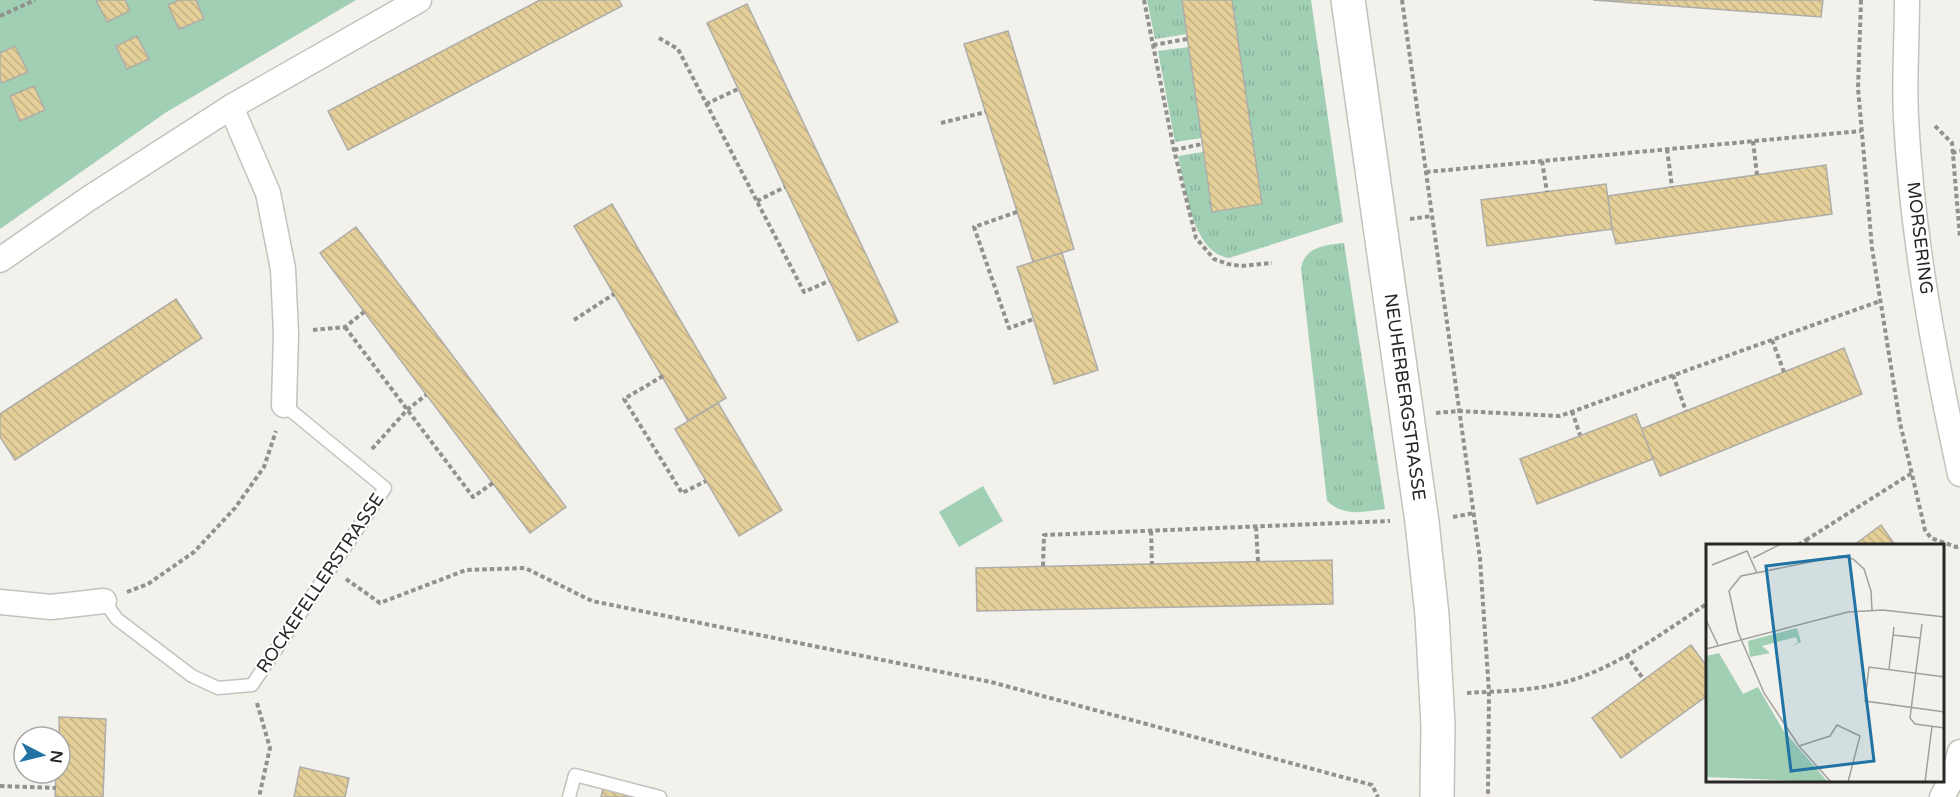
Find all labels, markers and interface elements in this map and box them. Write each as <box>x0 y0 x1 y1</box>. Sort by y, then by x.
street label: MORSERING <box>1902 180 1938 296</box>
street label: NEUHERBERGSTRASSE <box>1380 292 1430 502</box>
street label: ROCKEFELLERSTRASSE <box>252 489 388 677</box>
inset map <box>1706 544 1945 782</box>
north arrow <box>12 725 72 785</box>
text: N <box>45 749 67 764</box>

